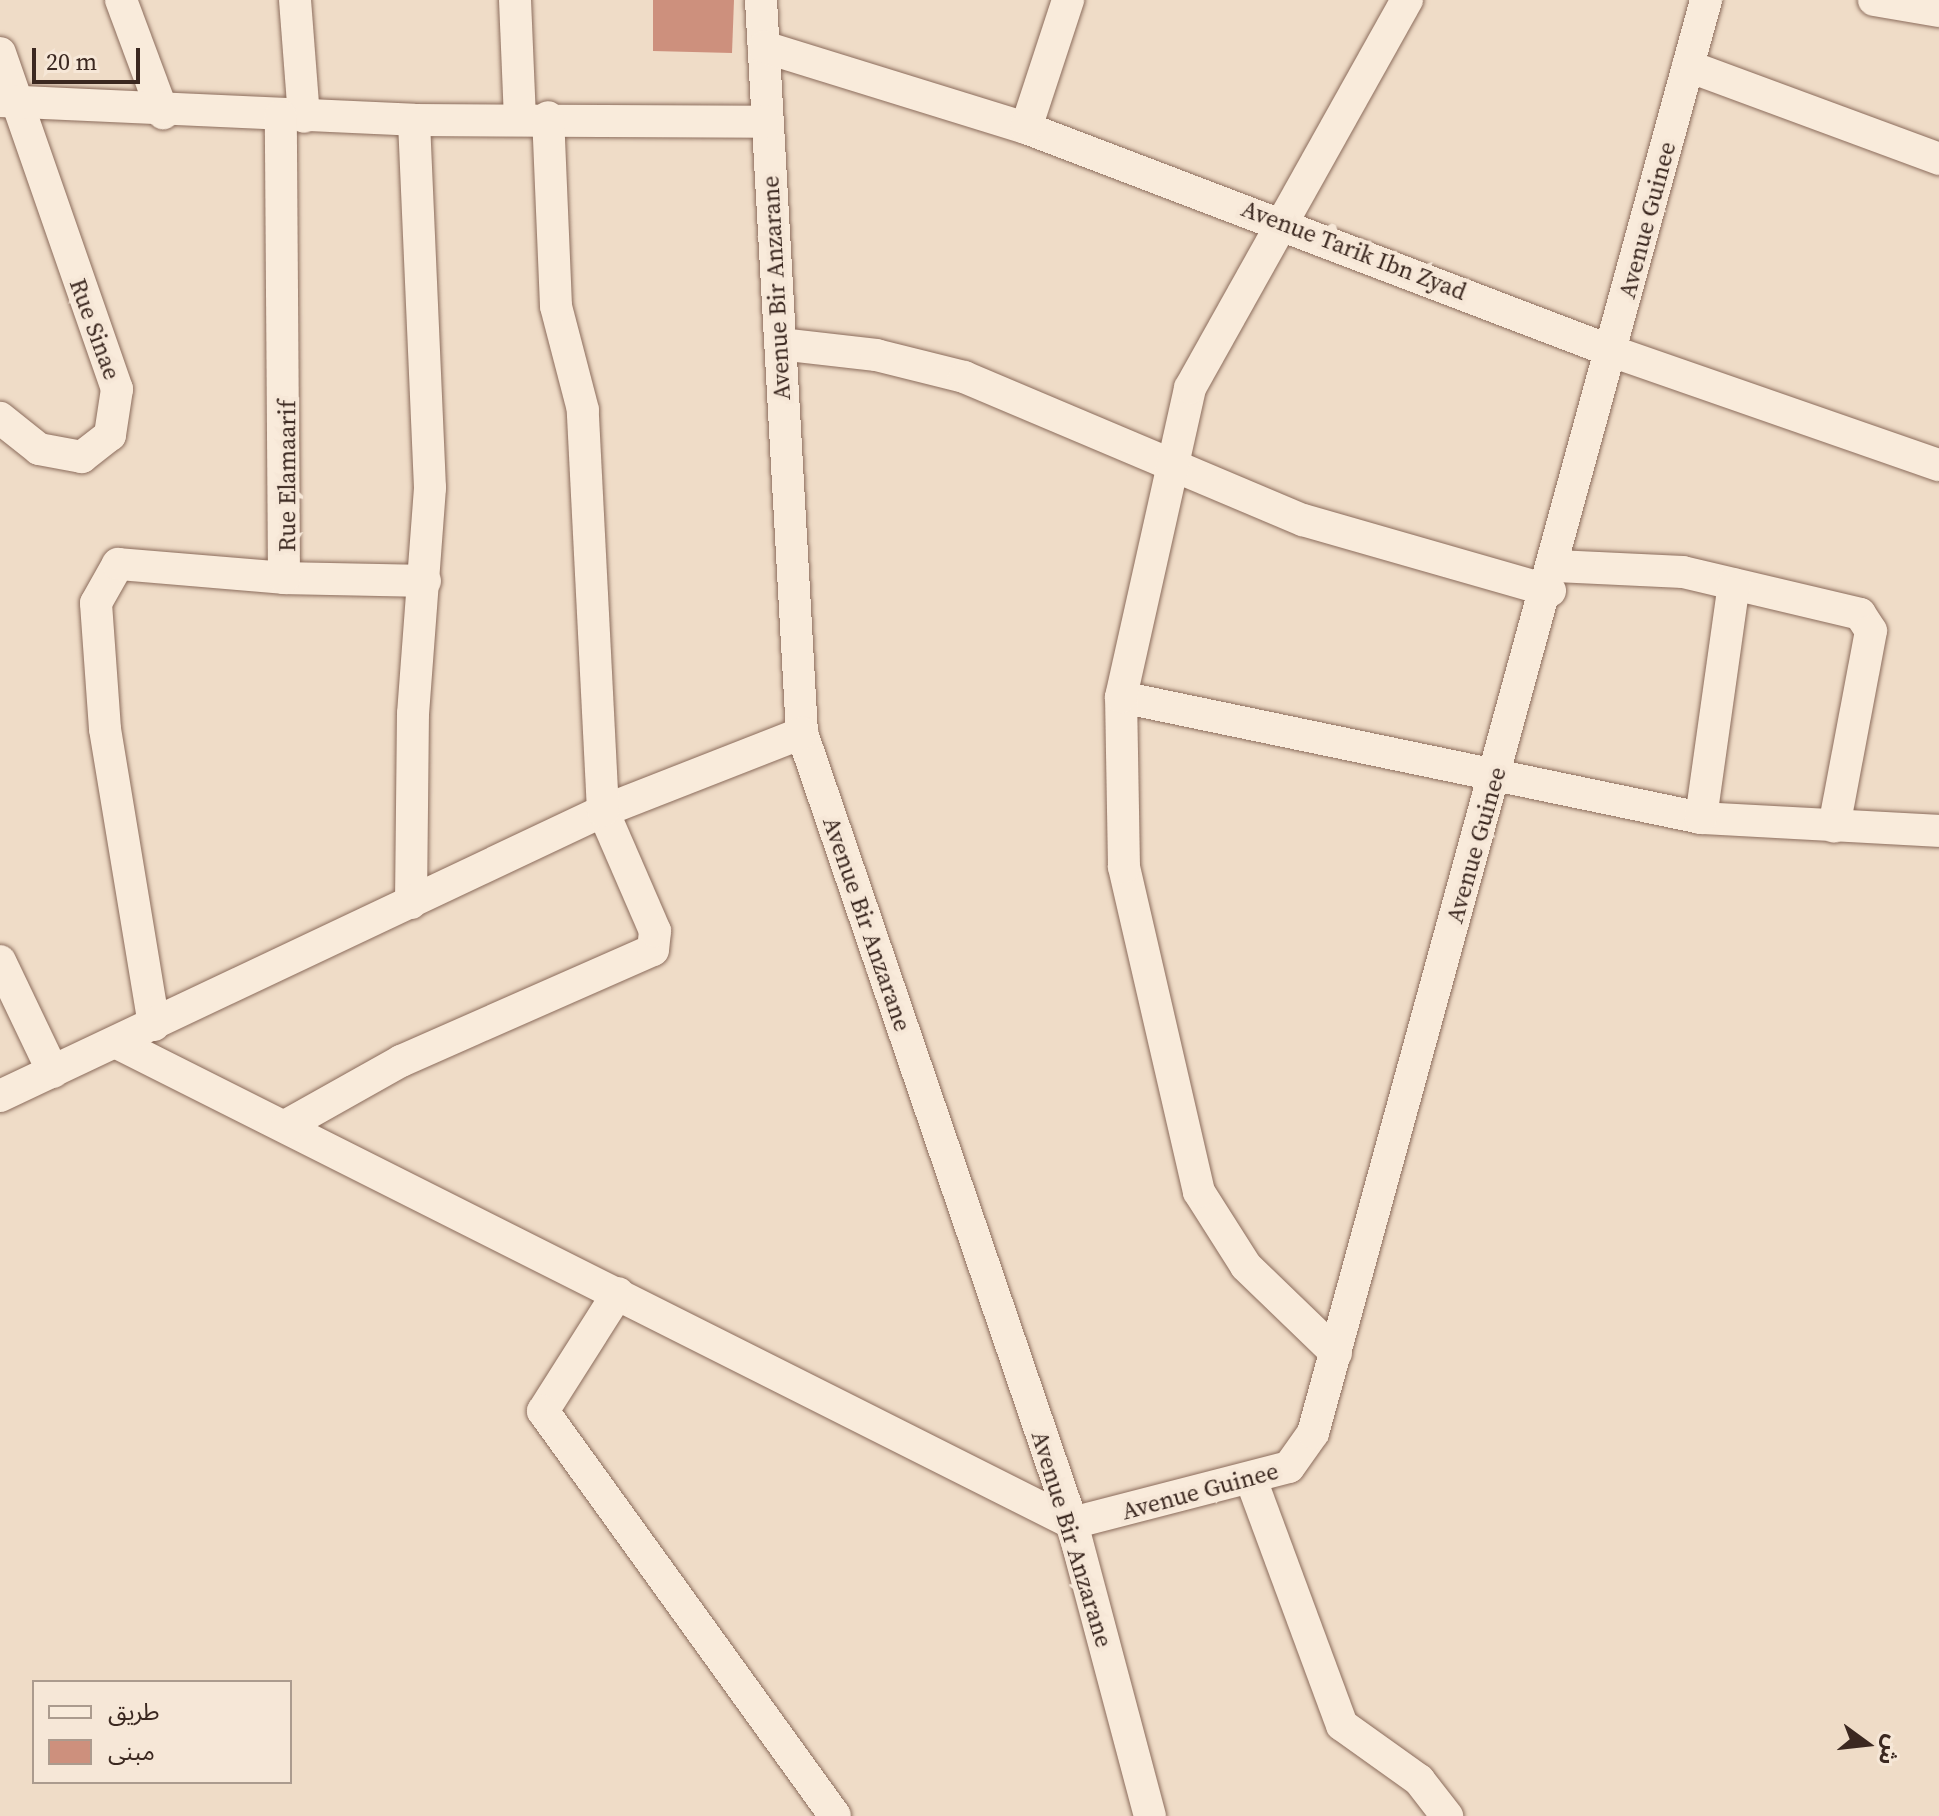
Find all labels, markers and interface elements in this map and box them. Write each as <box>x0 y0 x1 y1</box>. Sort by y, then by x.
scale bar <box>36 32 144 82</box>
text: 20 m <box>46 45 97 78</box>
street label: Avenue Guinee <box>1612 139 1682 301</box>
street label: Avenue Bir Anzarane <box>756 175 796 401</box>
street label: Avenue Tarik Ibn Zyad <box>1237 194 1471 306</box>
street label: Rue Sinae <box>63 275 127 383</box>
street label: Rue Elamaarif <box>273 400 301 552</box>
street label: Avenue Guinee <box>1440 764 1512 926</box>
street label: Avenue Bir Anzarane <box>817 813 917 1035</box>
street label: Avenue Bir Anzarane <box>1025 1427 1119 1651</box>
street label: Avenue Guinee <box>1119 1456 1281 1526</box>
legend <box>32 1680 292 1784</box>
text: طريق <box>108 1695 160 1728</box>
north arrow <box>1827 1704 1907 1784</box>
text: ش <box>1872 1732 1909 1769</box>
text: مبنى <box>108 1735 155 1768</box>

